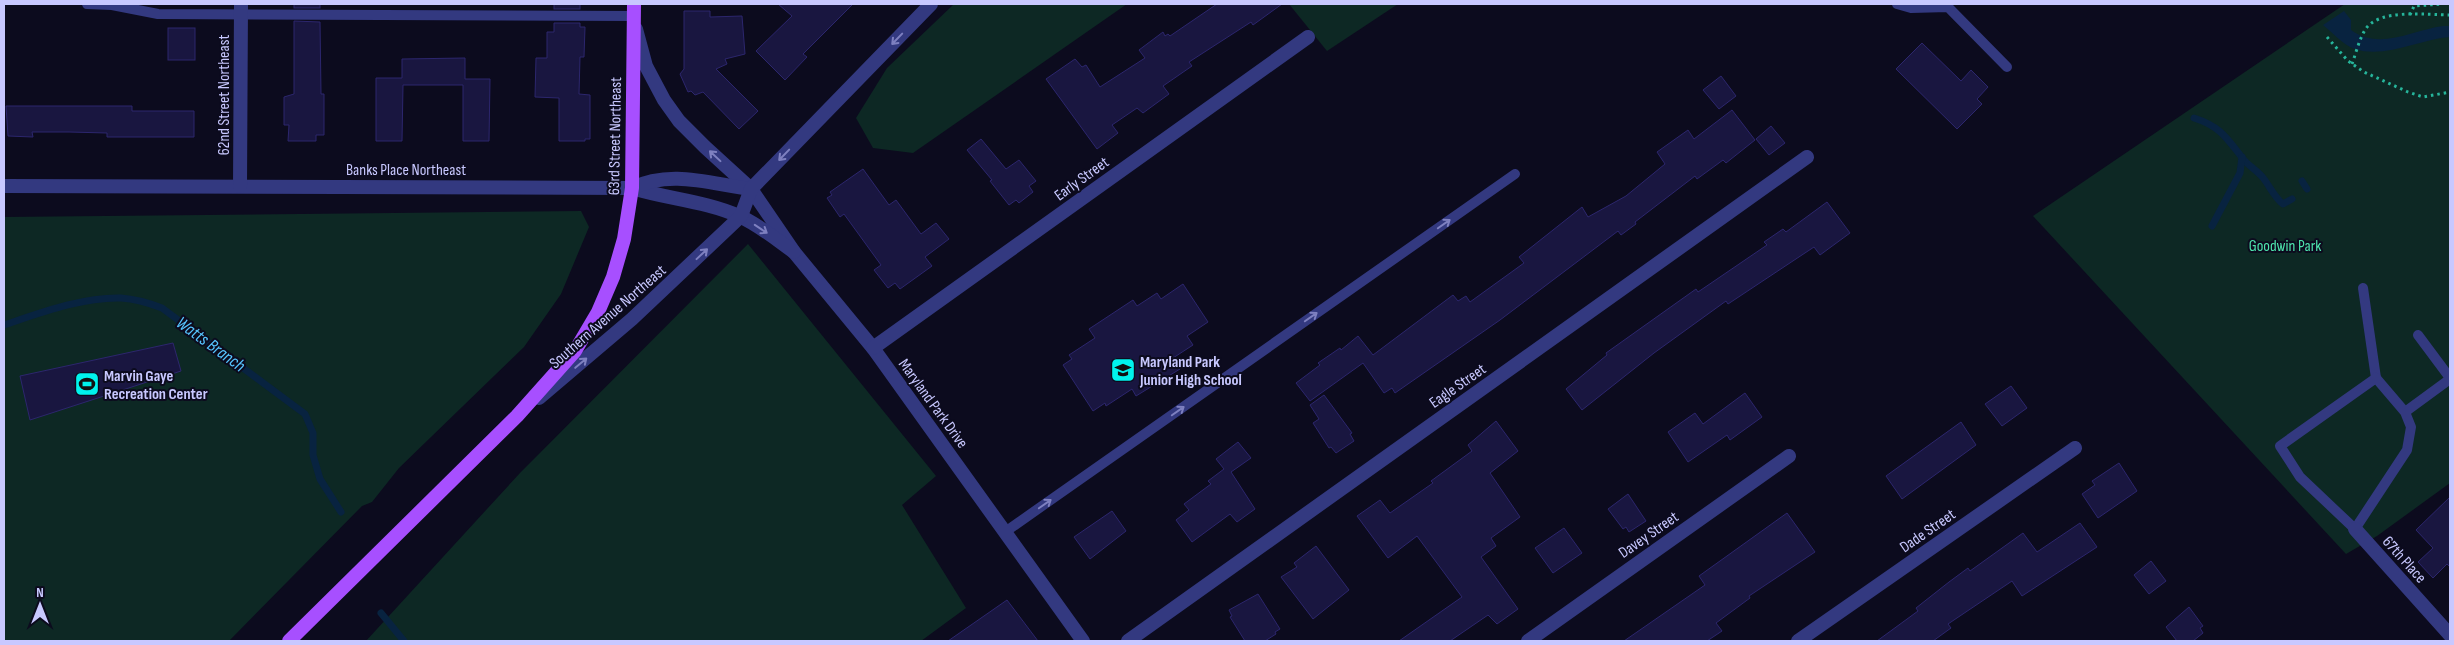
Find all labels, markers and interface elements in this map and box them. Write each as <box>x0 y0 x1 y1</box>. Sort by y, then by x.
one-way arrow <box>891 32 903 45</box>
street label: 62nd Street Northeast <box>215 35 234 155</box>
street label: 63rd Street Northeast <box>605 77 626 195</box>
one-way arrow <box>778 149 790 161</box>
one-way arrow <box>708 151 721 162</box>
street label: Early Street <box>1051 153 1113 205</box>
street label: Banks Place Northeast <box>346 161 466 180</box>
one-way arrow <box>1437 219 1451 229</box>
one-way arrow <box>753 224 767 234</box>
park label: Goodwin Park <box>2249 237 2321 256</box>
one-way arrow <box>695 248 708 260</box>
street label: Southern Avenue Northeast <box>546 261 670 373</box>
water label: Watts Branch <box>172 312 250 377</box>
one-way arrow <box>1304 312 1317 323</box>
place label: Maryland Park Junior High School <box>1139 353 1242 390</box>
street label: Maryland Park Drive <box>894 356 972 452</box>
one-way arrow <box>575 357 588 368</box>
school or university icon: Maryland Park Junior High School <box>1110 357 1136 383</box>
street label: Eagle Street <box>1426 360 1490 413</box>
place label: Marvin Gaye Recreation Center <box>104 367 208 404</box>
sports icon: Marvin Gaye Recreation Center <box>74 371 100 397</box>
one-way arrow <box>1171 406 1185 416</box>
one-way arrow <box>1037 499 1051 509</box>
street label: Dade Street <box>1896 505 1959 557</box>
street label: Davey Street <box>1615 508 1683 563</box>
street label: 67th Place <box>2378 533 2430 587</box>
north arrow <box>15 580 65 630</box>
text: N <box>36 584 44 601</box>

